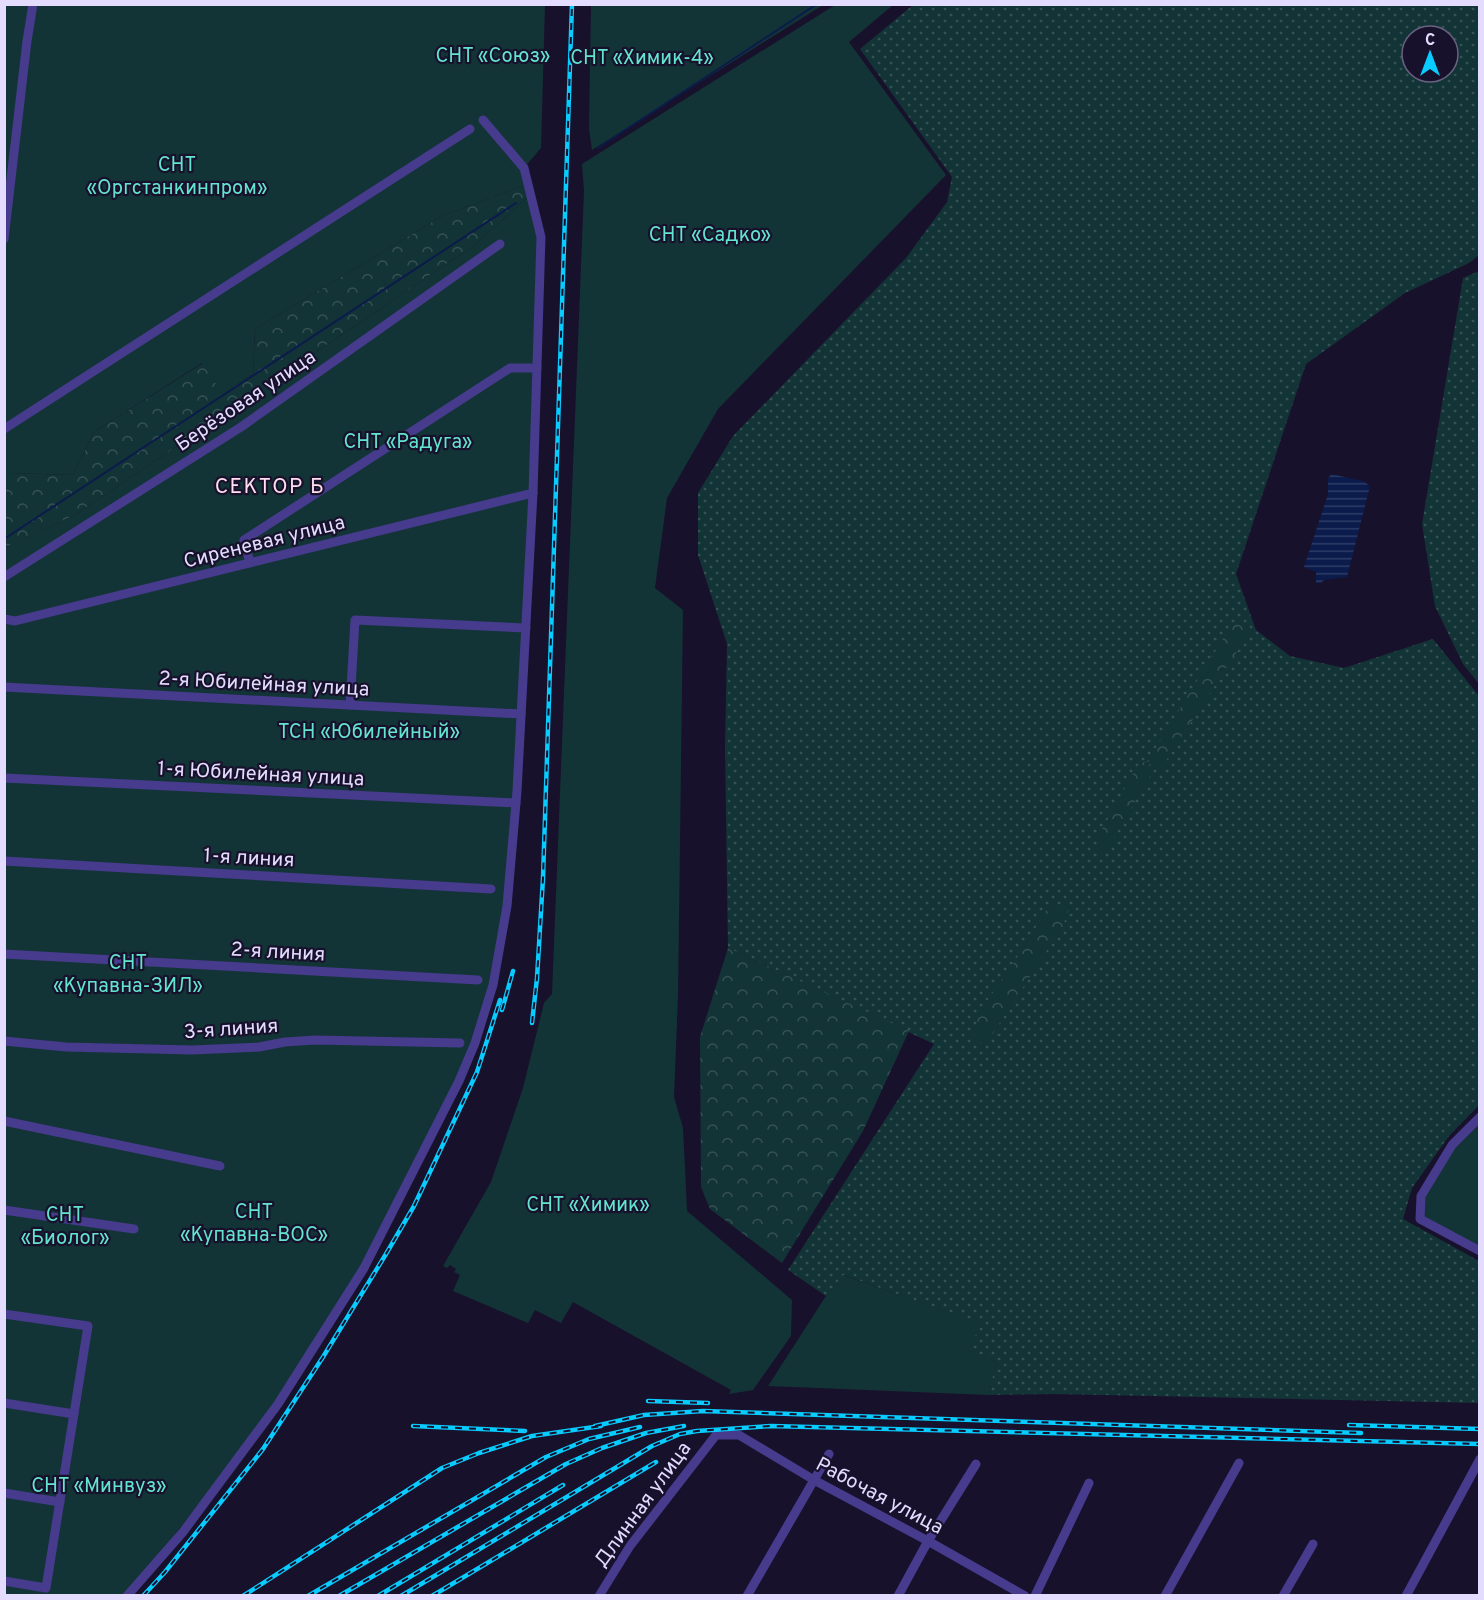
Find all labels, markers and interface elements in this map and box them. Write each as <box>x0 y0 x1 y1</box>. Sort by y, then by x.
north arrow <box>1400 24 1460 84</box>
text: С <box>1425 31 1435 51</box>
park label: СНТ «Союз» <box>436 44 550 70</box>
park label: СНТ «Химик-4» <box>570 46 714 72</box>
park label: СНТ «Оргстанкинпром» <box>87 153 267 202</box>
park label: СНТ «Садко» <box>649 223 771 249</box>
street label: Берёзовая улица <box>171 345 321 458</box>
park label: СНТ «Радуга» <box>344 430 472 456</box>
district label: СЕКТОР Б <box>215 474 325 501</box>
street label: Сиреневая улица <box>181 510 348 576</box>
street label: 2-я Юбилейная улица <box>158 666 370 704</box>
park label: ТСН «Юбилейный» <box>278 720 460 746</box>
street label: 1-я Юбилейная улица <box>157 757 365 793</box>
street label: 1-я линия <box>203 844 295 874</box>
street label: 2-я линия <box>230 938 326 968</box>
park label: СНТ «Купавна-ЗИЛ» <box>53 951 203 1000</box>
street label: 3-я линия <box>183 1014 279 1046</box>
park label: СНТ «Химик» <box>526 1193 650 1219</box>
park label: СНТ «Купавна-ВОС» <box>180 1200 328 1249</box>
park label: СНТ «Биолог» <box>20 1203 110 1252</box>
street label: Длинная улица <box>589 1437 698 1573</box>
street label: Рабочая улица <box>811 1452 947 1541</box>
park label: СНТ «Минвуз» <box>31 1474 167 1500</box>

